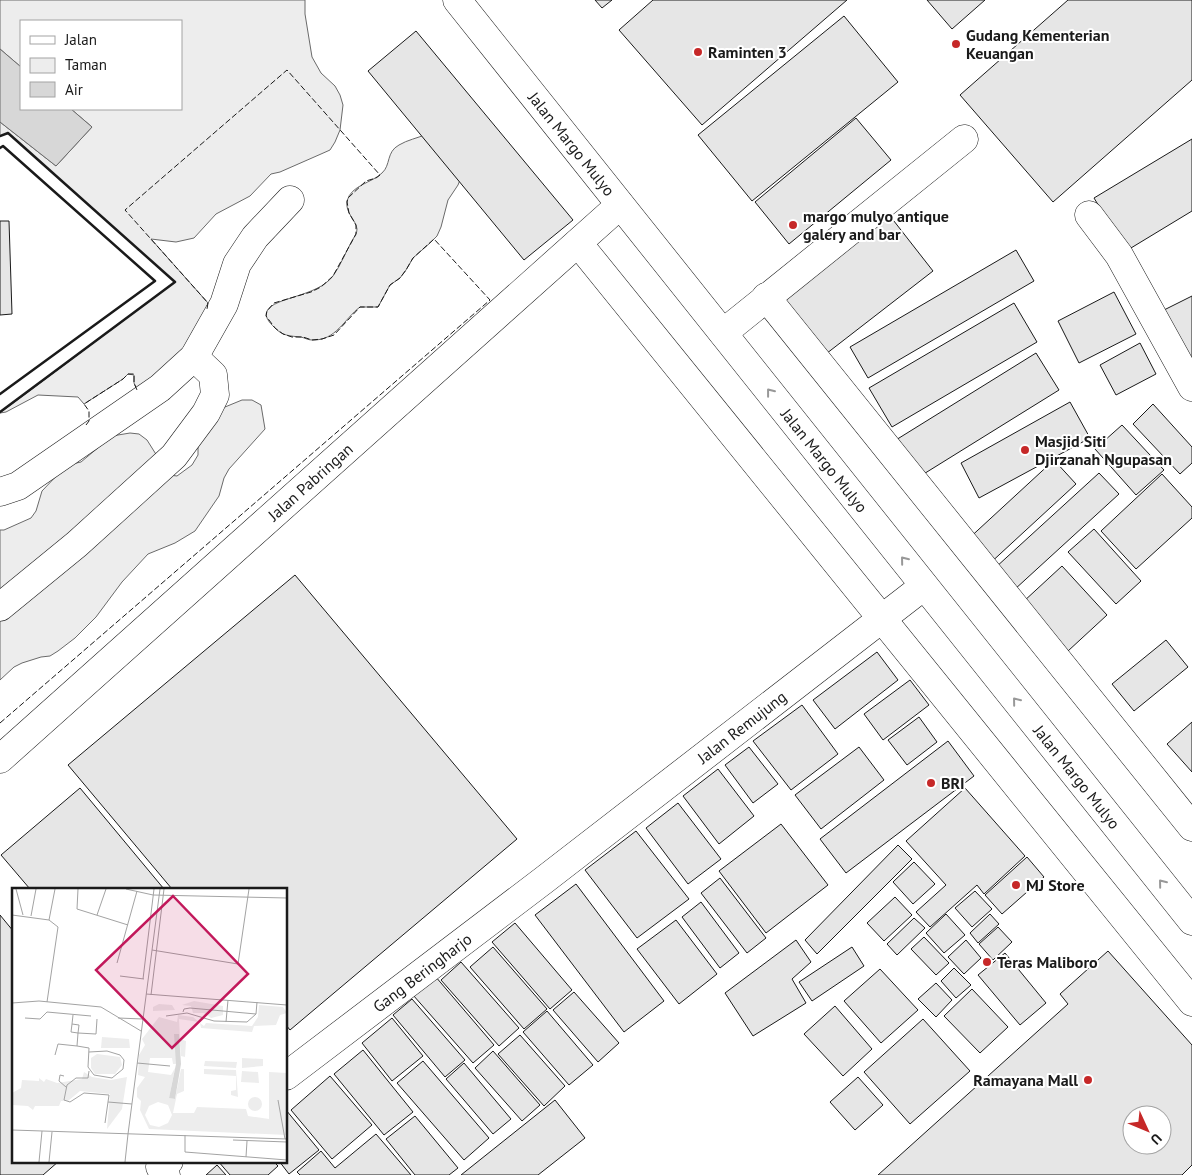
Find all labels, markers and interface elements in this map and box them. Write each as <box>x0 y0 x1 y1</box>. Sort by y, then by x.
legend <box>20 20 182 110</box>
place label: Gudang Kementerian Keuangan <box>966 25 1109 63</box>
text: Jalan <box>64 30 97 49</box>
marker: Gudang Kementerian Keuangan <box>950 38 962 50</box>
place label: Raminten 3 <box>708 42 787 62</box>
marker: Raminten 3 <box>692 46 704 58</box>
text: Taman <box>65 55 107 74</box>
text: Air <box>65 80 83 99</box>
street label: Jalan Margo Mulyo <box>524 87 619 200</box>
place label: margo mulyo antique galery and bar <box>803 206 949 244</box>
marker: margo mulyo antique galery and bar <box>787 219 799 231</box>
one-way arrow <box>768 389 776 398</box>
street label: Jalan Margo Mulyo <box>776 403 872 516</box>
place label: Masjid Siti Djirzanah Ngupasan <box>1035 431 1172 469</box>
street label: Jalan Pabringan <box>263 439 357 526</box>
marker: Masjid Siti Djirzanah Ngupasan <box>1019 444 1031 456</box>
one-way arrow <box>902 557 910 566</box>
street label: Jalan Remujung <box>692 686 790 768</box>
one-way arrow <box>1014 698 1022 707</box>
street label: Jalan Margo Mulyo <box>1029 720 1125 833</box>
place label: BRI <box>941 773 965 793</box>
marker: BRI <box>925 777 937 789</box>
place label: MJ Store <box>1026 875 1085 895</box>
marker: MJ Store <box>1010 879 1022 891</box>
one-way arrow <box>1159 880 1167 889</box>
inset map <box>12 888 288 1162</box>
street label: Gang Beringharjo <box>369 929 476 1017</box>
place label: Teras Maliboro <box>997 952 1098 972</box>
marker: Teras Maliboro <box>981 956 993 968</box>
place label: Ramayana Mall <box>973 1070 1078 1090</box>
marker: Ramayana Mall <box>1082 1074 1094 1086</box>
north arrow <box>1122 1105 1172 1155</box>
text: U <box>1147 1130 1166 1148</box>

